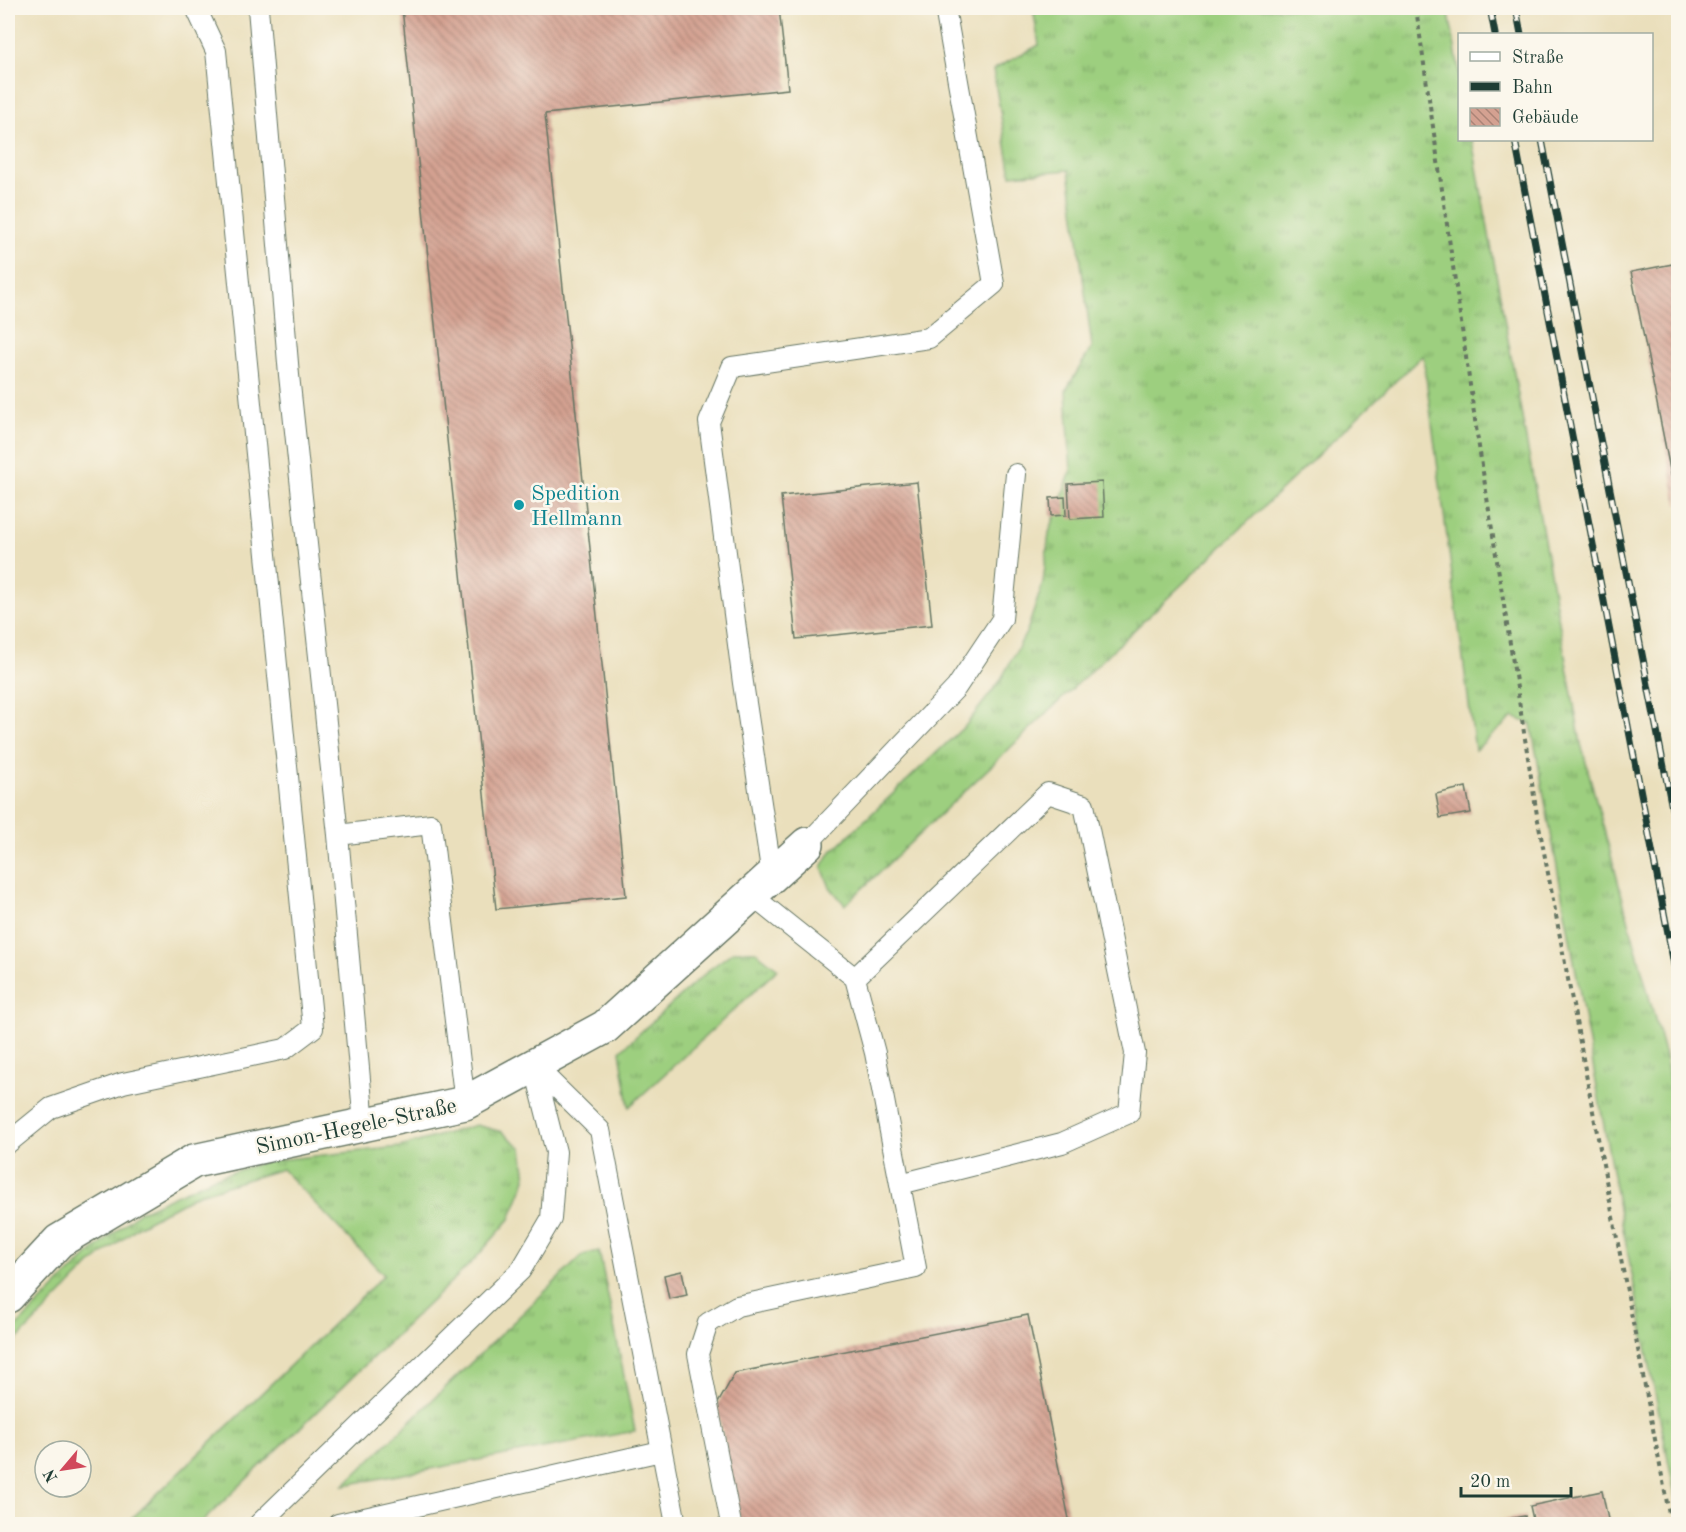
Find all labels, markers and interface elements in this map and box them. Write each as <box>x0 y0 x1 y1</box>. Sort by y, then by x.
legend <box>1458 33 1653 141</box>
text: Straße <box>1512 49 1563 67</box>
text: Bahn <box>1512 79 1553 97</box>
text: Gebäude <box>1512 109 1579 127</box>
place label: Spedition Hellmann <box>531 483 623 530</box>
marker: Spedition Hellmann <box>512 498 526 512</box>
street label: Simon-Hegele-Straße <box>254 1095 459 1159</box>
north arrow <box>33 1439 93 1499</box>
scale bar <box>1461 1460 1570 1498</box>
text: N <box>41 1465 62 1485</box>
text: 20 m <box>1470 1473 1510 1491</box>

